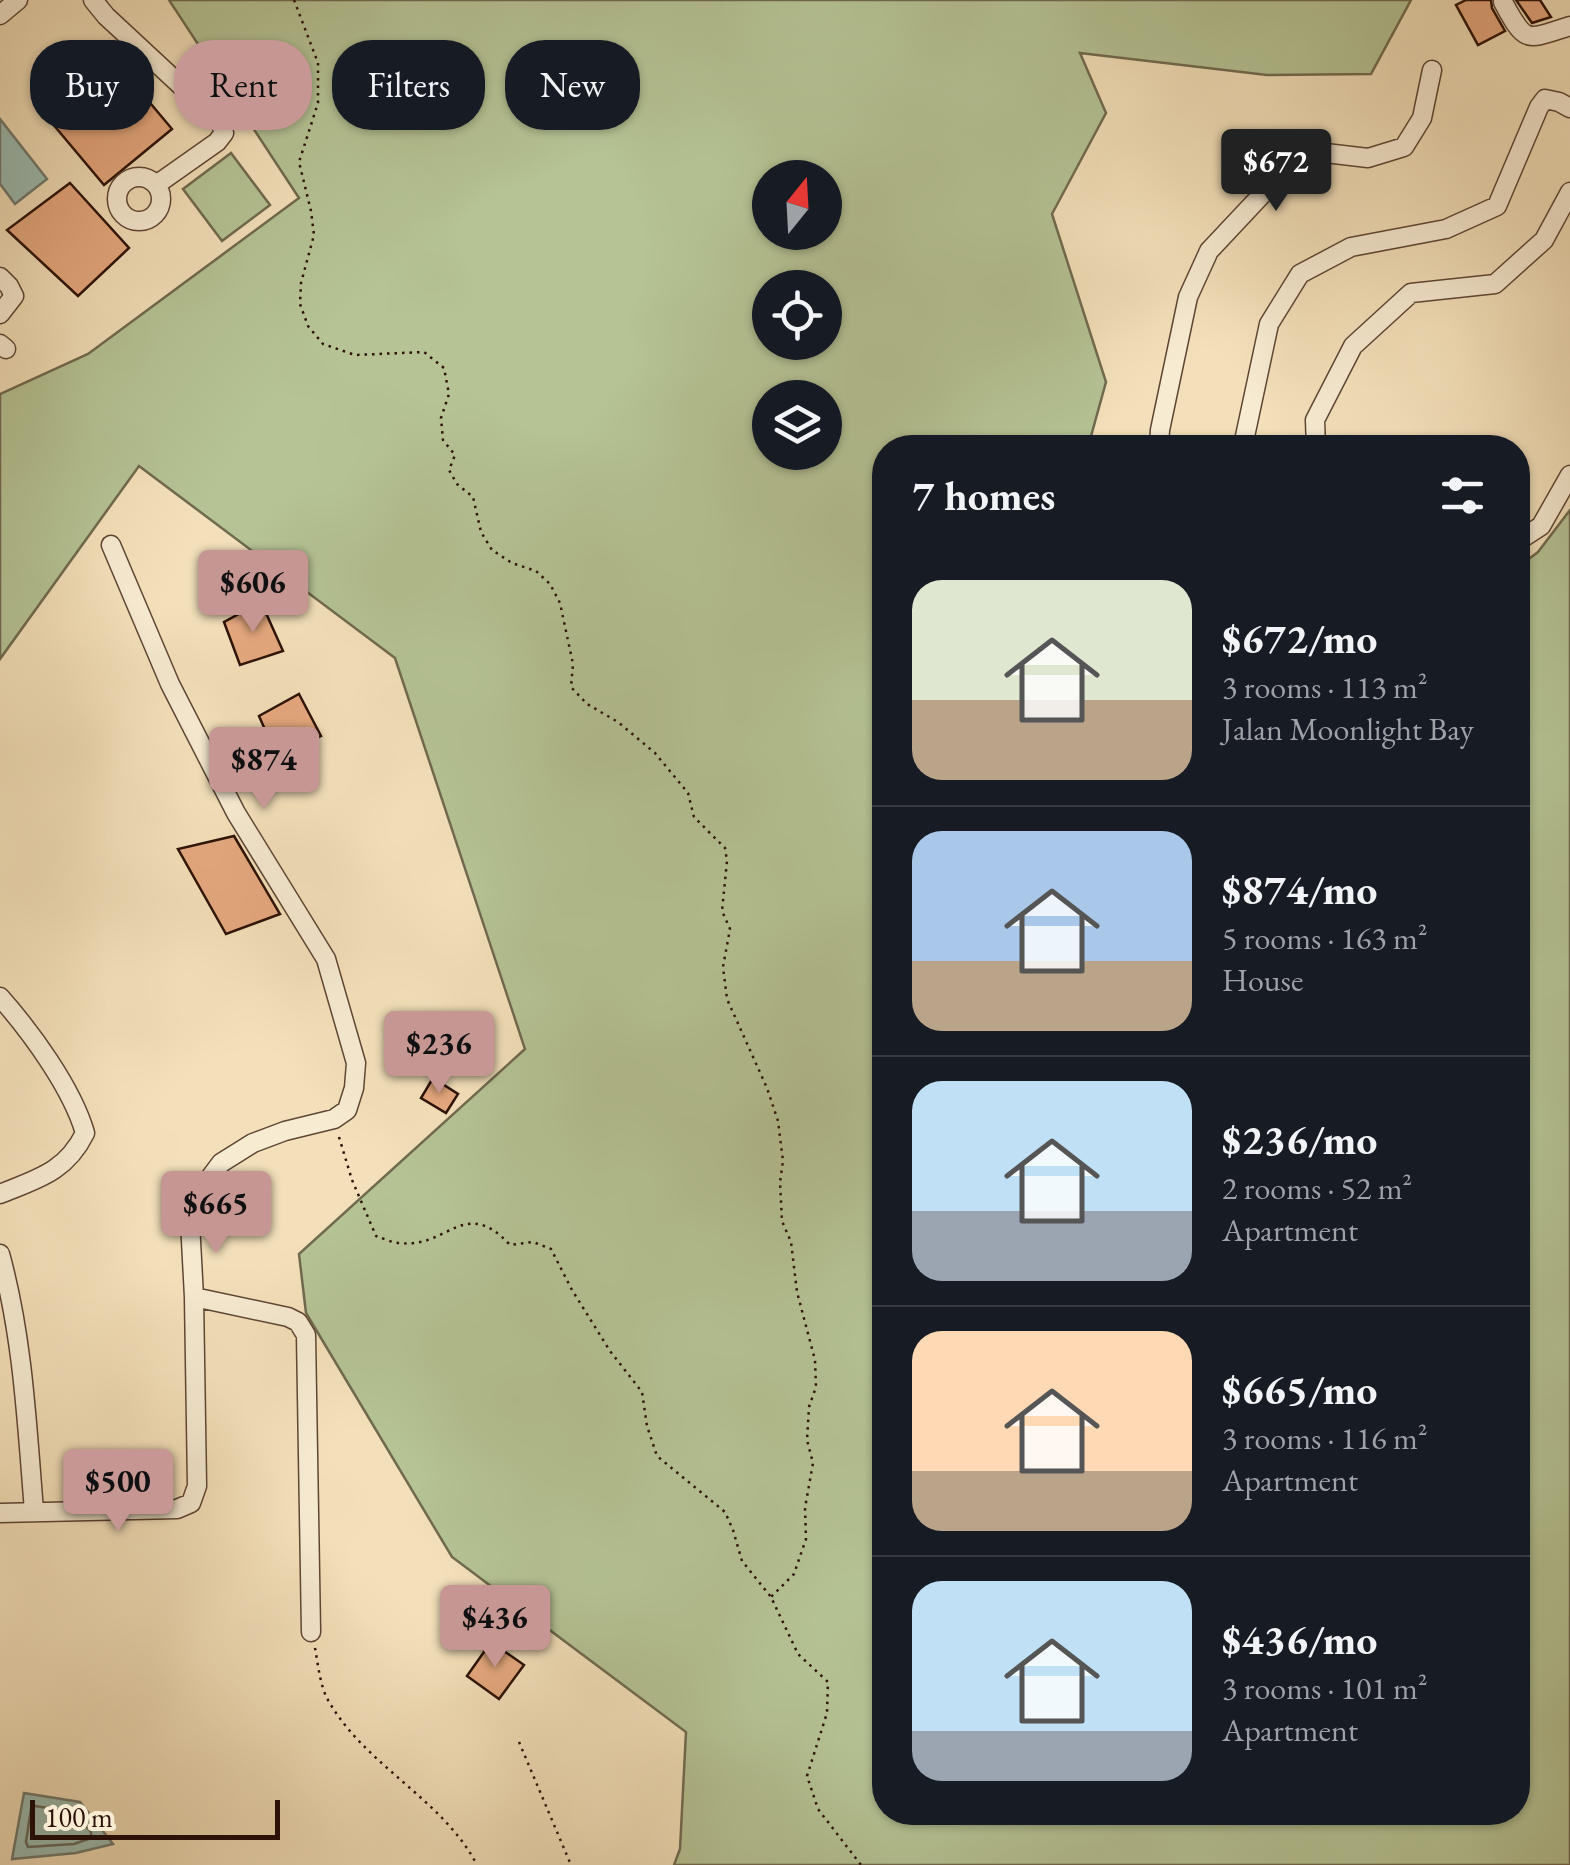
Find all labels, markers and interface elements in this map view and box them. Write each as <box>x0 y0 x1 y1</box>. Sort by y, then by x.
chip: Buy <box>30 40 154 130</box>
chip: Rent <box>174 40 312 130</box>
chip: Filters <box>332 40 485 130</box>
chip: New <box>505 40 640 130</box>
pin: $672 <box>1217 129 1335 214</box>
text: $672 <box>1243 140 1309 182</box>
north arrow <box>752 160 842 250</box>
map controls <box>752 160 842 470</box>
button: locate <box>752 270 842 360</box>
button: layers <box>752 380 842 470</box>
text: 7 homes <box>912 468 1055 523</box>
icon: filters <box>1435 468 1490 523</box>
pin: $606 <box>194 550 312 635</box>
text: $606 <box>220 561 286 603</box>
text: $672/mo <box>1222 611 1378 666</box>
icon: home <box>992 620 1112 740</box>
text: 3 rooms · 113 m² <box>1222 666 1428 708</box>
text: Jalan Moonlight Bay <box>1222 708 1474 750</box>
pin: $874 <box>205 727 323 812</box>
text: $874 <box>231 738 297 780</box>
text: $874/mo <box>1222 862 1378 917</box>
icon: home <box>992 871 1112 991</box>
text: 5 rooms · 163 m² <box>1222 917 1428 959</box>
text: House <box>1222 959 1303 1001</box>
pin: $236 <box>380 1011 498 1096</box>
text: $236 <box>406 1022 472 1064</box>
text: $236/mo <box>1222 1112 1378 1167</box>
icon: home <box>992 1121 1112 1241</box>
text: 2 rooms · 52 m² <box>1222 1167 1412 1209</box>
pin: $665 <box>157 1171 275 1256</box>
text: $665 <box>183 1182 249 1224</box>
text: Apartment <box>1222 1209 1358 1251</box>
text: $665/mo <box>1222 1362 1378 1417</box>
icon: home <box>992 1371 1112 1491</box>
text: 3 rooms · 116 m² <box>1222 1417 1428 1459</box>
pin: $500 <box>59 1449 177 1534</box>
text: Apartment <box>1222 1459 1358 1501</box>
text: $500 <box>85 1460 151 1502</box>
pin: $436 <box>436 1585 554 1670</box>
text: $436 <box>462 1596 528 1638</box>
text: $436/mo <box>1222 1612 1378 1667</box>
icon: home <box>992 1621 1112 1741</box>
text: 3 rooms · 101 m² <box>1222 1667 1428 1709</box>
text: Apartment <box>1222 1709 1358 1751</box>
scale bar <box>30 1795 280 1840</box>
text: 100 m <box>45 1799 113 1835</box>

